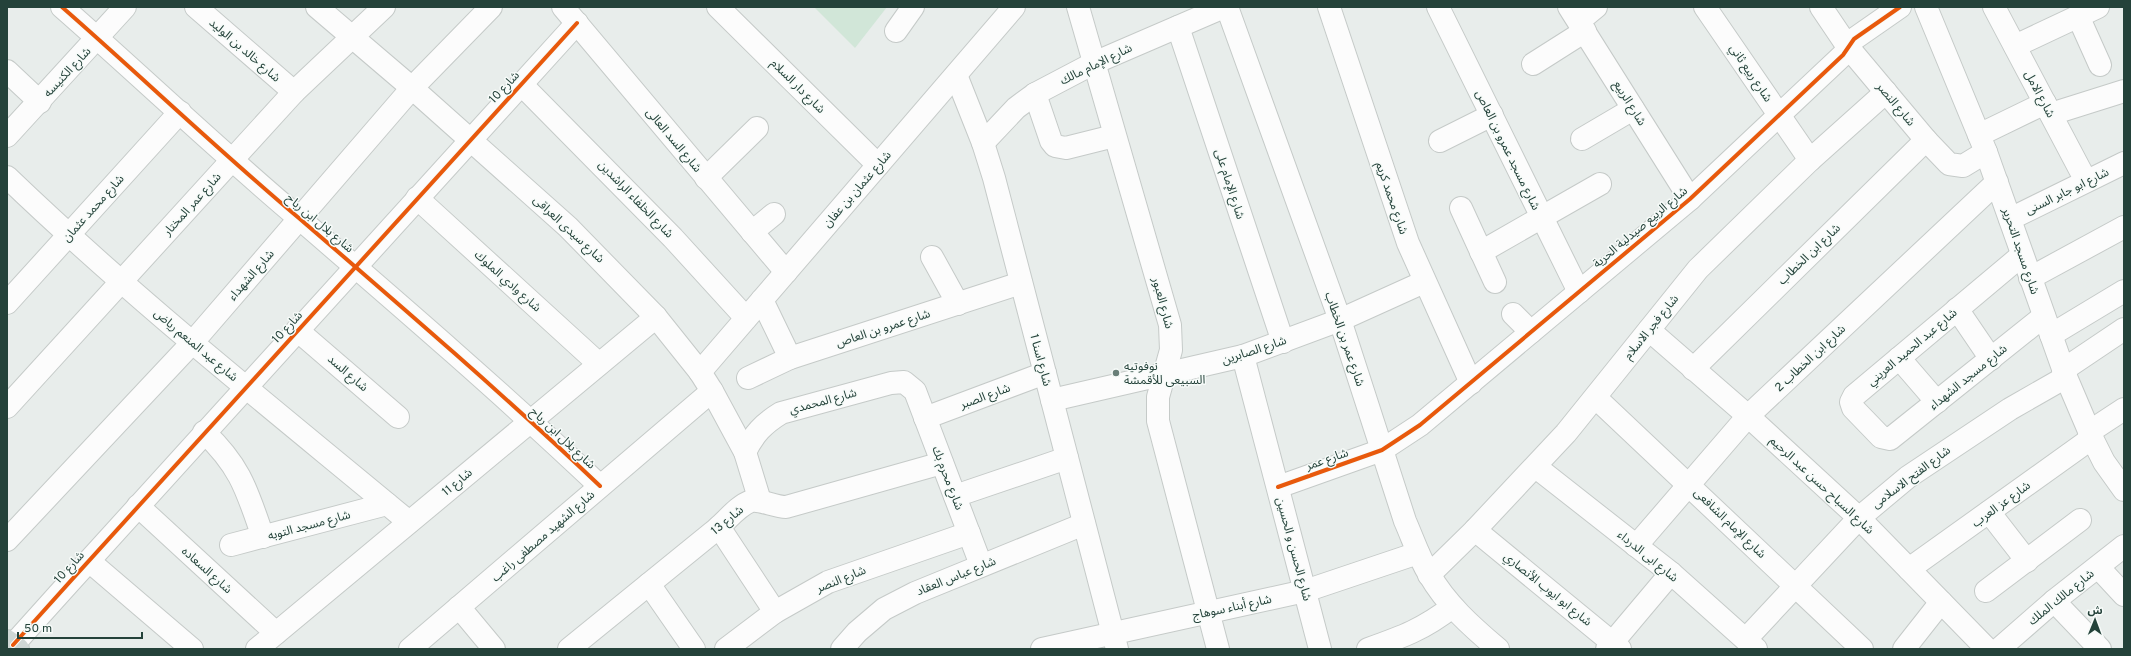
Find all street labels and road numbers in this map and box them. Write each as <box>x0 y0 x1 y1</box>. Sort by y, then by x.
street label: شارع خالد بن الوليد <box>205 15 283 86</box>
street label: شارع الإمام مالك <box>1058 41 1135 89</box>
street label: شارع ربيع ثاني <box>1724 42 1775 106</box>
street label: شارع الكنيسه <box>40 44 95 101</box>
street label: شارع دار السلام <box>766 56 828 118</box>
street label: شارع 10 <box>486 68 524 107</box>
street label: شارع الامل <box>2020 68 2058 121</box>
street label: شارع الربيع <box>1609 78 1649 129</box>
street label: شارع النصر <box>1872 79 1918 130</box>
street label: شارع مسجد عمرو بن العاص <box>1471 88 1543 213</box>
street label: شارع السد العالى <box>642 105 705 176</box>
street label: شارع الإمام على <box>1210 147 1248 221</box>
street label: شارع عثمان بن عفان <box>820 148 896 231</box>
street label: شارع الخلفاء الراشدين <box>594 157 676 242</box>
street label: شارع محمد كريم <box>1371 160 1411 237</box>
street label: شارع ابو جابر السنى <box>2023 165 2112 219</box>
street label: شارع عمر المختار <box>159 170 225 240</box>
street label: شارع محمد عثمان <box>59 172 128 246</box>
street label: شارع الربيع صيدلية الحرية <box>1590 183 1691 272</box>
street label: شارع بلال ابن رباح <box>282 191 357 257</box>
street label: شارع سيدى العراقى <box>529 192 607 267</box>
street label: شارع مسجد التحرير <box>1997 205 2042 297</box>
street label: شارع ابن الخطاب <box>1775 221 1845 289</box>
street label: شارع الشهداء <box>225 247 278 305</box>
street label: شارع وادي الملوك <box>470 247 544 317</box>
street label: شارع العبور <box>1147 275 1177 331</box>
street label: شارع عمر بن الخطاب <box>1320 290 1368 389</box>
street label: شارع فجر الاسلام <box>1621 292 1683 363</box>
street label: شارع عبد الحميد العريني <box>1864 305 1962 391</box>
street label: شارع عبد المنعم رياض <box>150 306 241 386</box>
street label: شارع عمرو بن العاص <box>834 306 933 352</box>
street label: شارع 10 <box>269 308 307 347</box>
street label: شارع ابن الخطاب 2 <box>1772 322 1850 396</box>
street label: شارع اسنا 1 <box>1025 332 1055 388</box>
street label: شارع الصابرين <box>1220 333 1289 369</box>
street label: شارع مسجد الشهداء <box>1926 341 2011 414</box>
street label: شارع السد <box>324 352 371 396</box>
street label: شارع الصبر <box>957 380 1013 414</box>
street label: شارع المحمدي <box>788 385 859 419</box>
street label: شارع بلال ابن رباح <box>526 404 598 473</box>
street label: شارع السباح حسن عبد الرحيم <box>1766 433 1877 538</box>
street label: شارع الفتح الاسلامى <box>1869 443 1954 513</box>
street label: شارع محرم بك <box>928 444 967 513</box>
street label: شارع عمر <box>1303 445 1351 475</box>
street label: شارع 11 <box>439 465 476 500</box>
street label: شارع عز العرب <box>1969 478 2034 531</box>
street label: شارع الإمام الشافعى <box>1690 485 1769 562</box>
street label: شارع الشهيد مصطفى راغب <box>489 487 599 586</box>
street label: شارع الحسن و الحسين <box>1271 496 1315 603</box>
street label: شارع 13 <box>708 502 747 539</box>
street label: شارع مسجد التوبه <box>266 507 352 545</box>
street label: شارع ابى الدرداء <box>1614 527 1681 586</box>
street label: شارع السعاده <box>178 544 235 598</box>
street label: شارع 10 <box>51 548 89 587</box>
street label: شارع ابو ايوب الأنصاري <box>1499 549 1595 631</box>
street label: شارع عباس العقاد <box>914 554 999 600</box>
street label: شارع النصر <box>813 563 869 598</box>
street label: شارع مالك الملك <box>2025 566 2097 628</box>
street label: شارع أبناء سوهاج <box>1191 591 1273 624</box>

